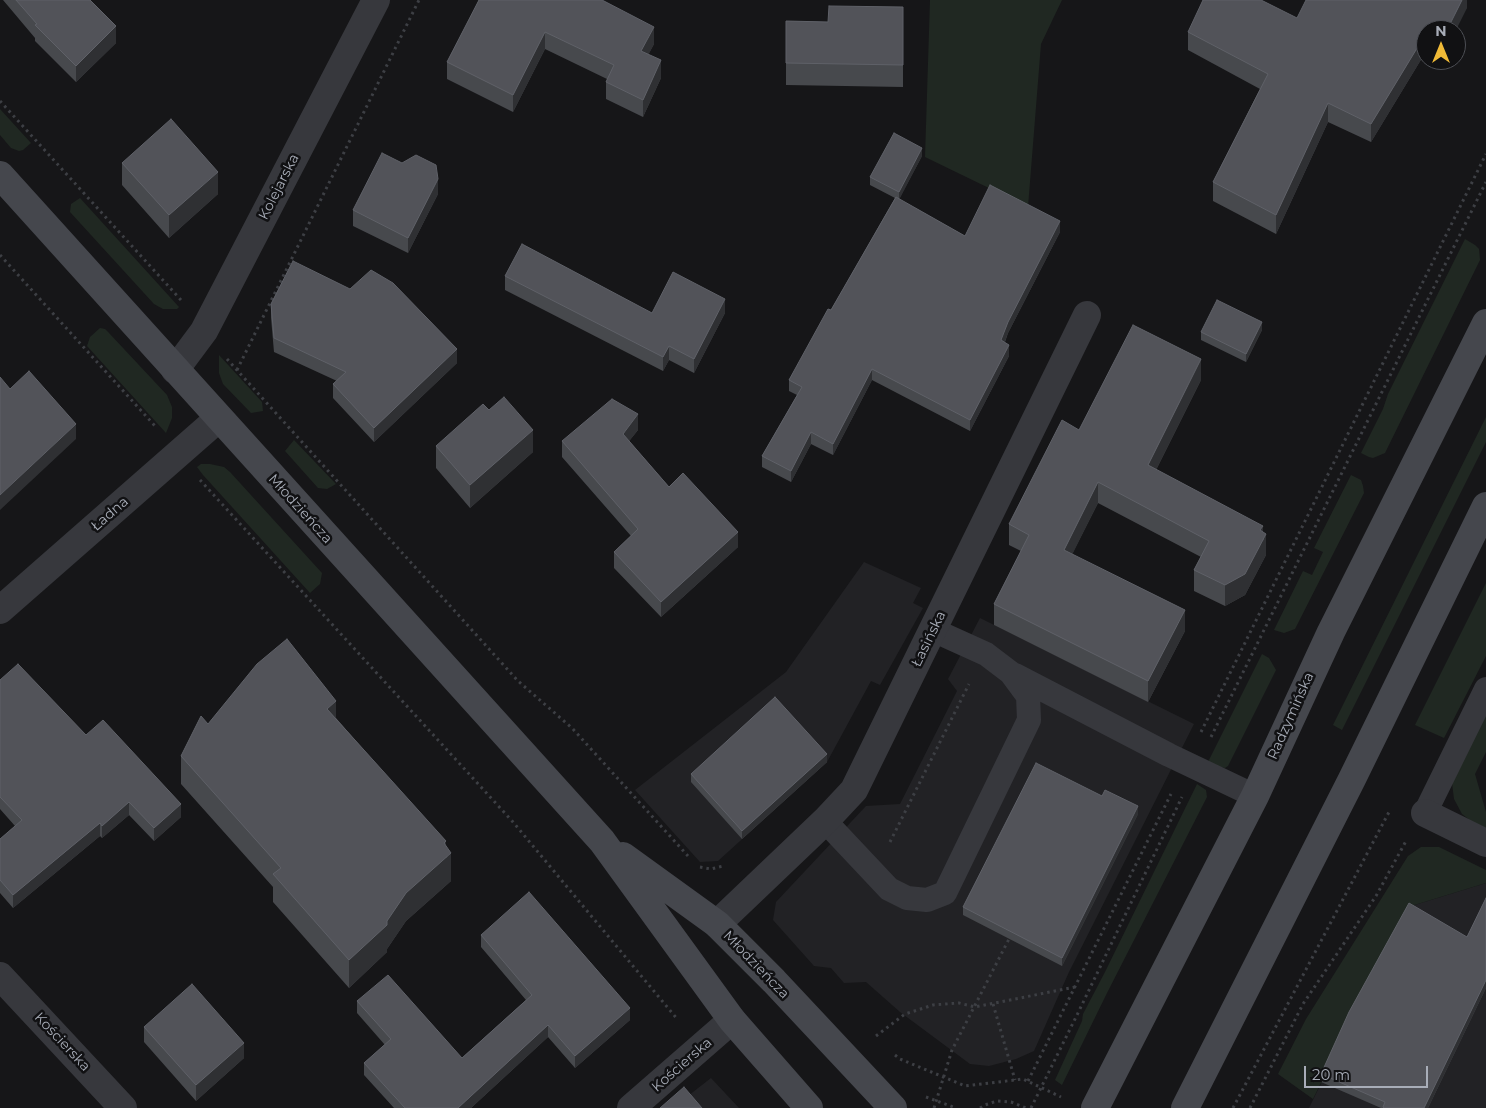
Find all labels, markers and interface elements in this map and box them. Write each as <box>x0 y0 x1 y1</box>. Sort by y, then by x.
north arrow <box>1416 20 1466 70</box>
text: N <box>1435 22 1447 40</box>
street label: Kolejarska <box>255 151 303 223</box>
street label: Młodzieńcza <box>264 471 336 547</box>
street label: Ładna <box>88 493 132 535</box>
street label: Łasińska <box>908 608 950 670</box>
street label: Radzymińska <box>1264 670 1318 762</box>
street label: Młodzieńcza <box>720 928 792 1002</box>
street label: Kościerska <box>31 1009 93 1075</box>
street label: Kościerska <box>649 1034 715 1096</box>
scale bar <box>1306 1056 1430 1088</box>
text: 20 m <box>1312 1065 1350 1084</box>

